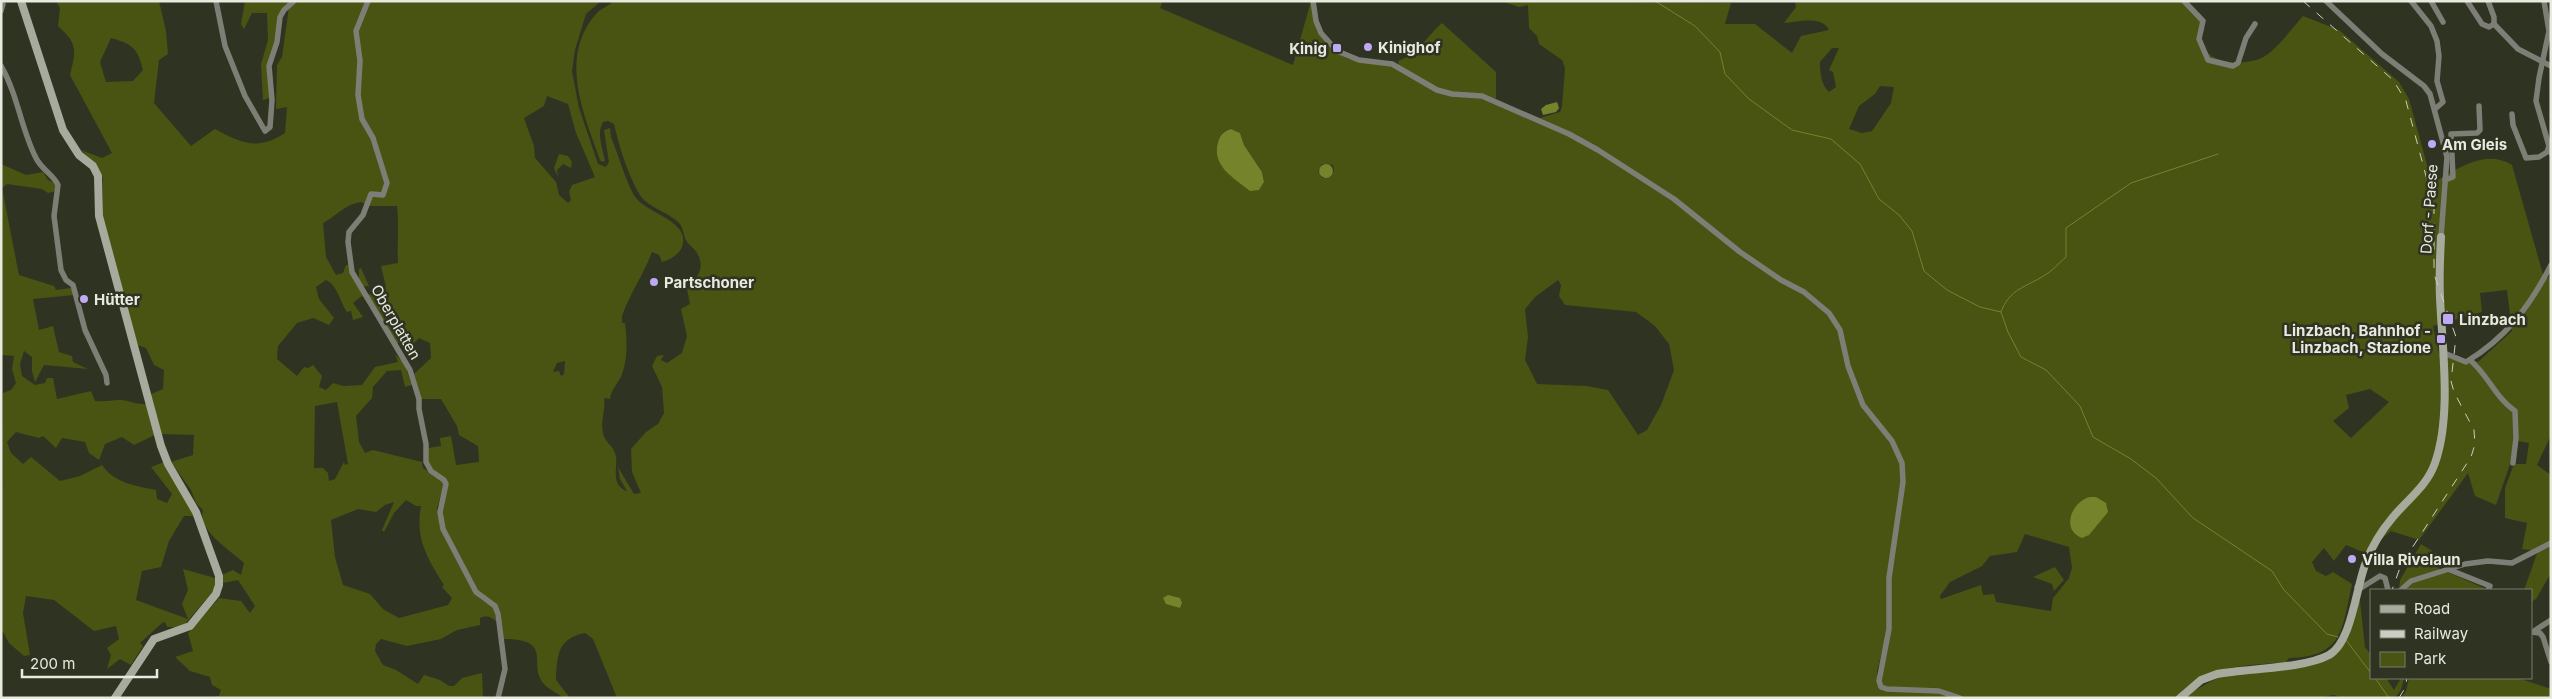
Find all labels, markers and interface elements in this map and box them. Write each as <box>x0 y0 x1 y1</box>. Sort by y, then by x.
place label: Kinighof <box>1378 38 1440 57</box>
place label: Kinig <box>1289 39 1327 58</box>
marker: Kinighof <box>1362 41 1374 53</box>
marker: Kinig <box>1331 42 1343 54</box>
place label: Am Gleis <box>2442 135 2507 154</box>
marker: Am Gleis <box>2426 138 2438 150</box>
street label: Dorf - Paese <box>2416 163 2442 255</box>
place label: Partschoner <box>664 273 754 292</box>
marker: Partschoner <box>648 276 660 288</box>
street label: Oberplatten <box>367 281 425 363</box>
place label: Hütter <box>94 290 140 309</box>
marker: Hütter <box>78 293 90 305</box>
place label: Linzbach <box>2459 310 2526 329</box>
marker: Linzbach <box>2441 312 2455 326</box>
place label: Linzbach, Bahnhof - Linzbach, Stazione <box>2284 321 2431 357</box>
marker: Linzbach, Bahnhof - Linzbach, Stazione <box>2435 333 2447 345</box>
place label: Villa Rivelaun <box>2362 550 2461 569</box>
marker: Villa Rivelaun <box>2346 553 2358 565</box>
legend <box>2370 589 2532 679</box>
text: Road <box>2414 599 2450 618</box>
text: Railway <box>2414 624 2469 643</box>
scale bar <box>22 646 158 678</box>
text: Park <box>2414 649 2447 668</box>
text: 200 m <box>30 654 75 673</box>

